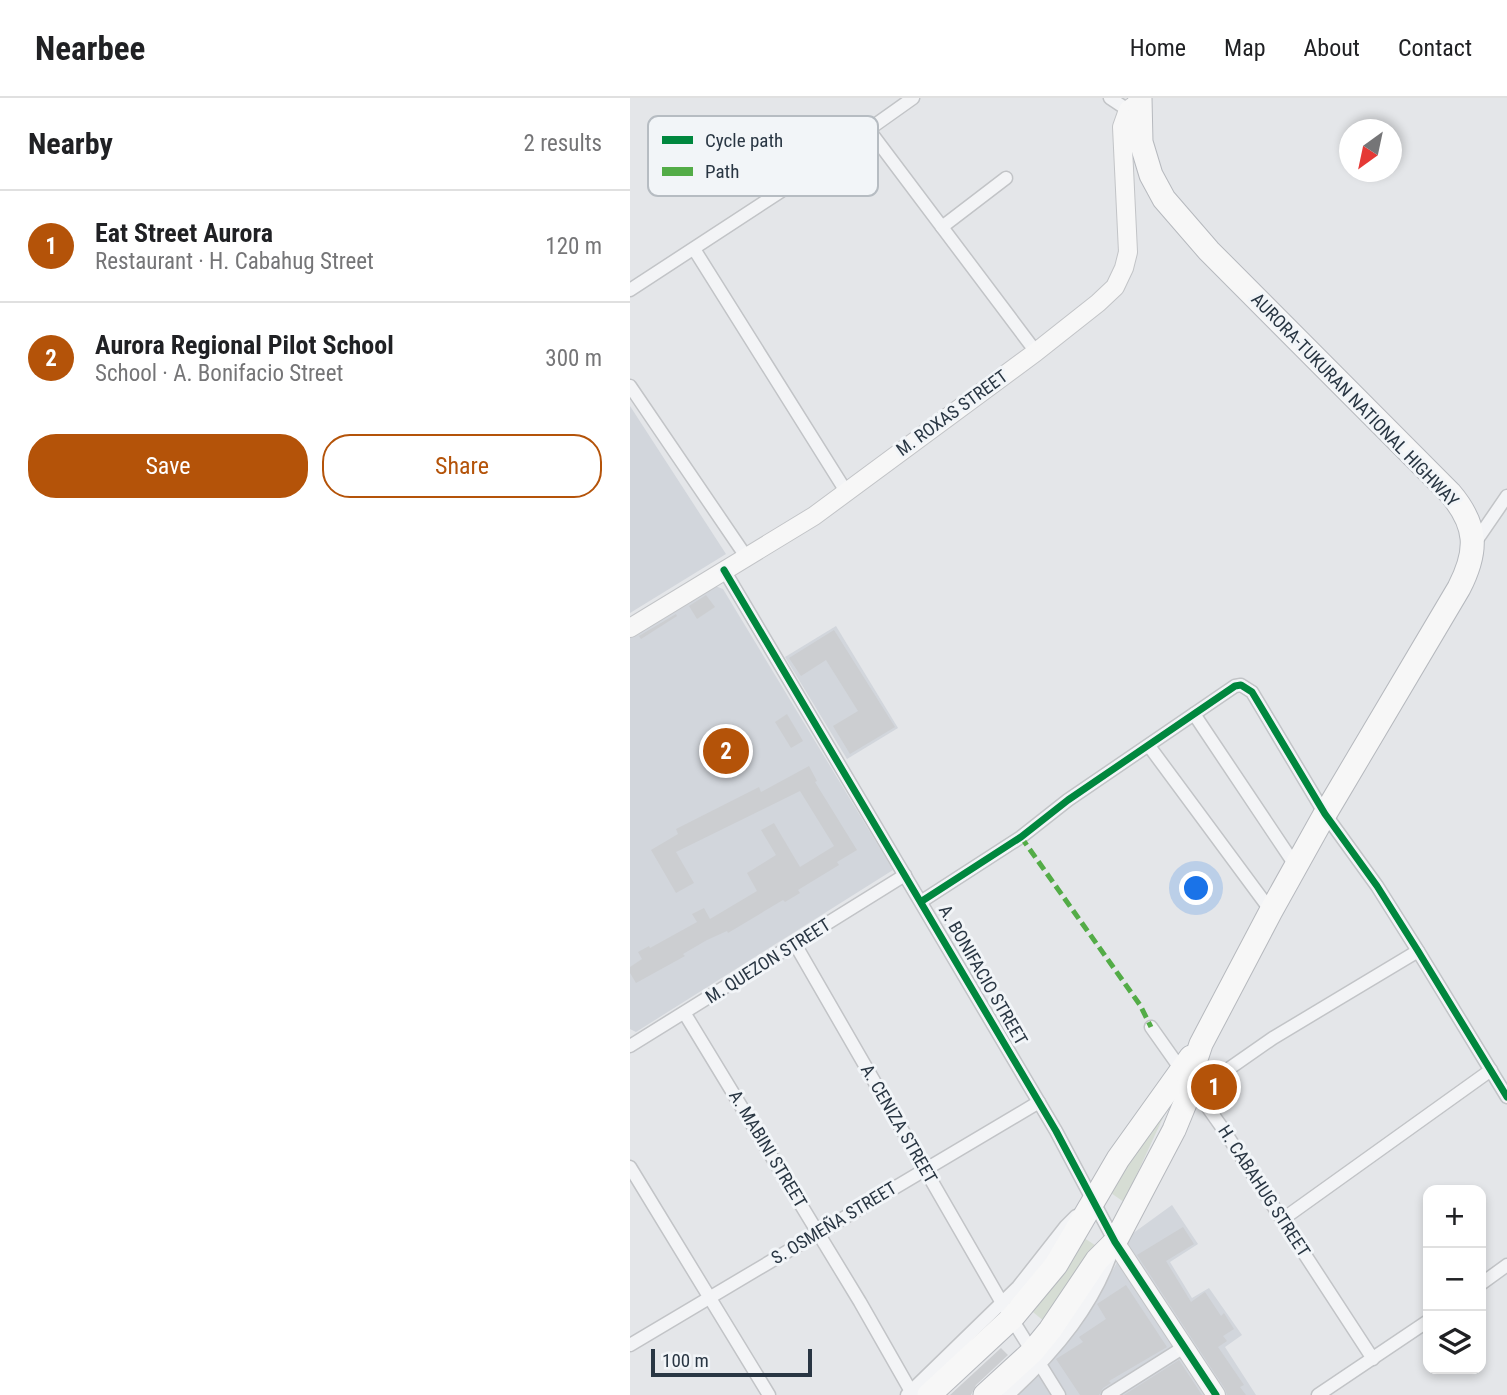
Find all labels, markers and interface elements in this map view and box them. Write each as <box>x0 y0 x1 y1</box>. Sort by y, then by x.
text: Nearbee <box>35 29 145 68</box>
text: Home <box>1130 34 1186 62</box>
text: Map <box>1224 34 1266 62</box>
text: About <box>1304 34 1360 62</box>
text: Contact <box>1398 34 1472 62</box>
legend <box>648 116 878 196</box>
north arrow <box>1339 119 1402 182</box>
text: Nearby <box>28 126 113 161</box>
text: Cycle path <box>705 129 783 152</box>
text: 2 results <box>524 130 602 157</box>
text: Path <box>705 160 739 183</box>
text: Eat Street Aurora <box>95 218 273 248</box>
text: 1 <box>45 233 57 260</box>
text: 120 m <box>545 233 602 260</box>
text: Restaurant · H. Cabahug Street <box>95 248 374 275</box>
street label: AURORA-TUKURAN NATIONAL HIGHWAY <box>1247 288 1464 511</box>
text: Aurora Regional Pilot School <box>95 330 394 360</box>
text: 2 <box>45 345 57 372</box>
text: 300 m <box>545 345 602 372</box>
text: School · A. Bonifacio Street <box>95 360 343 387</box>
street label: M. ROXAS STREET <box>892 365 1011 460</box>
button: Save <box>28 434 308 498</box>
button: Share <box>322 434 602 498</box>
pin: 2 <box>703 725 749 777</box>
your location <box>1179 871 1213 905</box>
street label: A. BONIFACIO STREET <box>935 901 1032 1049</box>
street label: M. QUEZON STREET <box>701 914 834 1007</box>
street label: A. CENIZA STREET <box>857 1061 942 1187</box>
pin: 1 <box>1191 1061 1237 1113</box>
street label: A. MABINI STREET <box>725 1086 812 1211</box>
street label: H. CABAHUG STREET <box>1214 1121 1315 1260</box>
street label: S. OSMEÑA STREET <box>767 1177 900 1268</box>
map controls <box>1423 1185 1486 1374</box>
button: + <box>1423 1185 1486 1248</box>
button: − <box>1423 1248 1486 1311</box>
button: layers <box>1423 1311 1486 1374</box>
scale bar <box>651 1346 812 1378</box>
text: 100 m <box>662 1349 709 1372</box>

